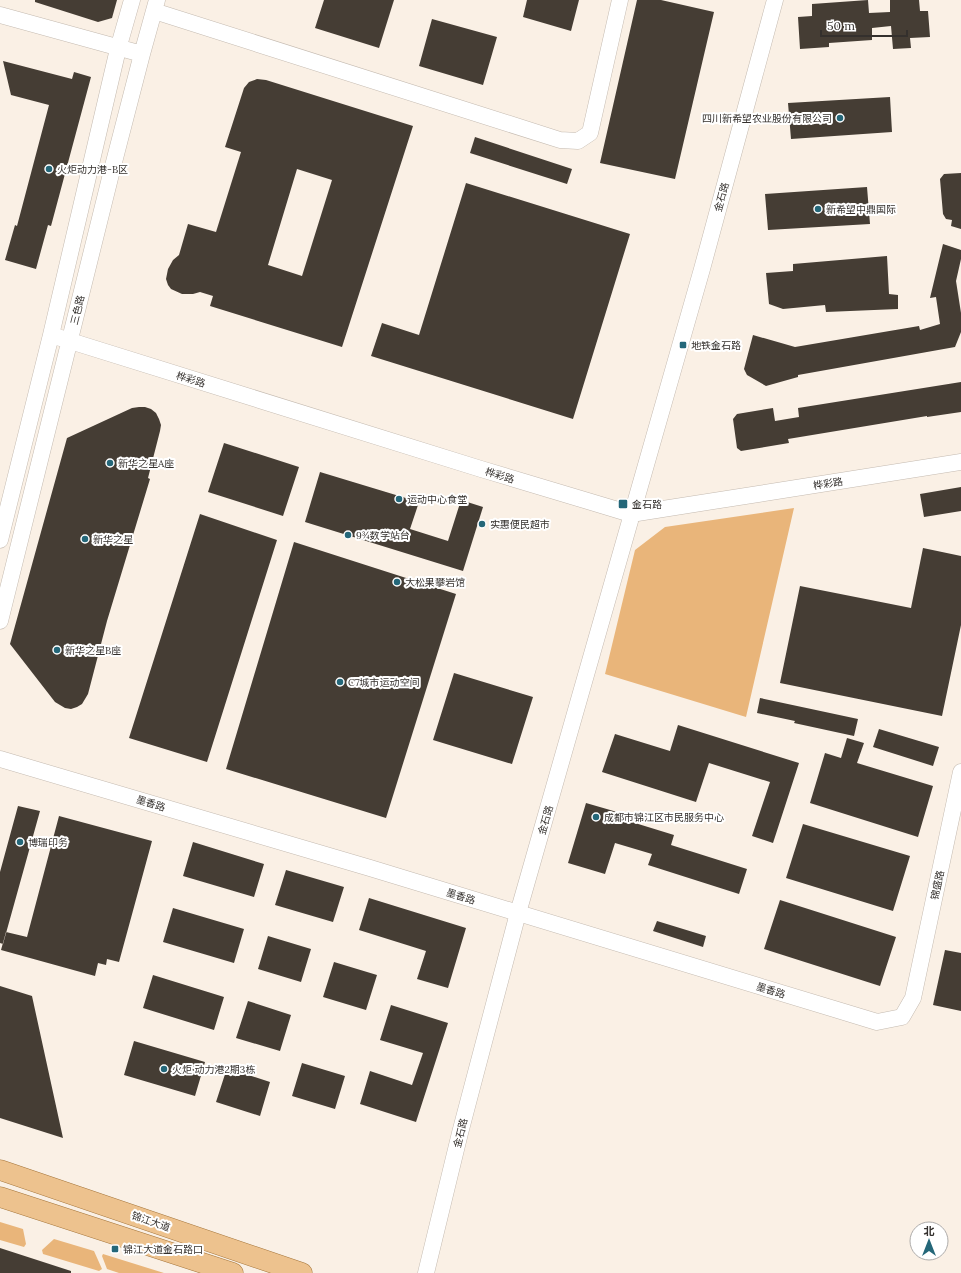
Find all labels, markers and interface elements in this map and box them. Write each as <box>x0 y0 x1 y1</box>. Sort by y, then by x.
scale bar <box>821 12 907 38</box>
text: 50 m <box>827 18 855 33</box>
place label: 四川新希望农业股份有限公司 <box>702 112 832 125</box>
marker: 四川新希望农业股份有限公司 <box>835 113 845 123</box>
place label: 火炬动力港-B区 <box>57 163 128 176</box>
marker: 火炬动力港-B区 <box>44 164 54 174</box>
street label: 金石路 <box>711 181 732 213</box>
place label: 新希望中鼎国际 <box>826 203 896 216</box>
marker: 新希望中鼎国际 <box>813 204 823 214</box>
street label: 三色路 <box>68 294 87 326</box>
place label: 地铁金石路 <box>691 339 741 352</box>
marker: 地铁金石路 <box>678 340 688 350</box>
street label: 桦彩路 <box>175 369 207 390</box>
place label: 新华之星A座 <box>118 457 174 470</box>
marker: 新华之星A座 <box>105 458 115 468</box>
street label: 桦彩路 <box>484 465 516 486</box>
street label: 桦彩路 <box>812 475 844 492</box>
place label: 运动中心食堂 <box>407 493 467 506</box>
marker: 运动中心食堂 <box>394 494 404 504</box>
marker: 金石路 <box>617 498 629 510</box>
place label: 金石路 <box>632 498 662 511</box>
place label: 实惠便民超市 <box>490 518 550 531</box>
marker: 实惠便民超市 <box>477 519 487 529</box>
place label: 9¾数学站台 <box>356 529 410 542</box>
marker: 9¾数学站台 <box>343 530 353 540</box>
place label: 新华之星 <box>93 533 133 546</box>
marker: 新华之星 <box>80 534 90 544</box>
place label: 大松果攀岩馆 <box>405 576 465 589</box>
marker: 大松果攀岩馆 <box>392 577 402 587</box>
place label: 新华之星B座 <box>65 644 121 657</box>
marker: 新华之星B座 <box>52 645 62 655</box>
place label: C7城市运动空间 <box>348 676 420 689</box>
marker: C7城市运动空间 <box>335 677 345 687</box>
street label: 墨香路 <box>135 793 167 814</box>
street label: 金石路 <box>535 804 556 836</box>
place label: 成都市锦江区市民服务中心 <box>604 811 724 824</box>
marker: 成都市锦江区市民服务中心 <box>591 812 601 822</box>
place label: 博瑞印务 <box>28 836 68 849</box>
marker: 博瑞印务 <box>15 837 25 847</box>
street label: 锦盛路 <box>928 869 947 901</box>
street label: 墨香路 <box>445 886 477 907</box>
street label: 墨香路 <box>755 980 787 1001</box>
place label: 火炬·动力港2期3栋 <box>172 1063 255 1076</box>
marker: 火炬·动力港2期3栋 <box>159 1064 169 1074</box>
street label: 金石路 <box>451 1117 470 1149</box>
street label: 锦江大道 <box>130 1209 172 1234</box>
north arrow <box>909 1221 949 1261</box>
text: 北 <box>924 1224 935 1238</box>
place label: 锦江大道金石路口 <box>123 1243 203 1256</box>
marker: 锦江大道金石路口 <box>110 1244 120 1254</box>

